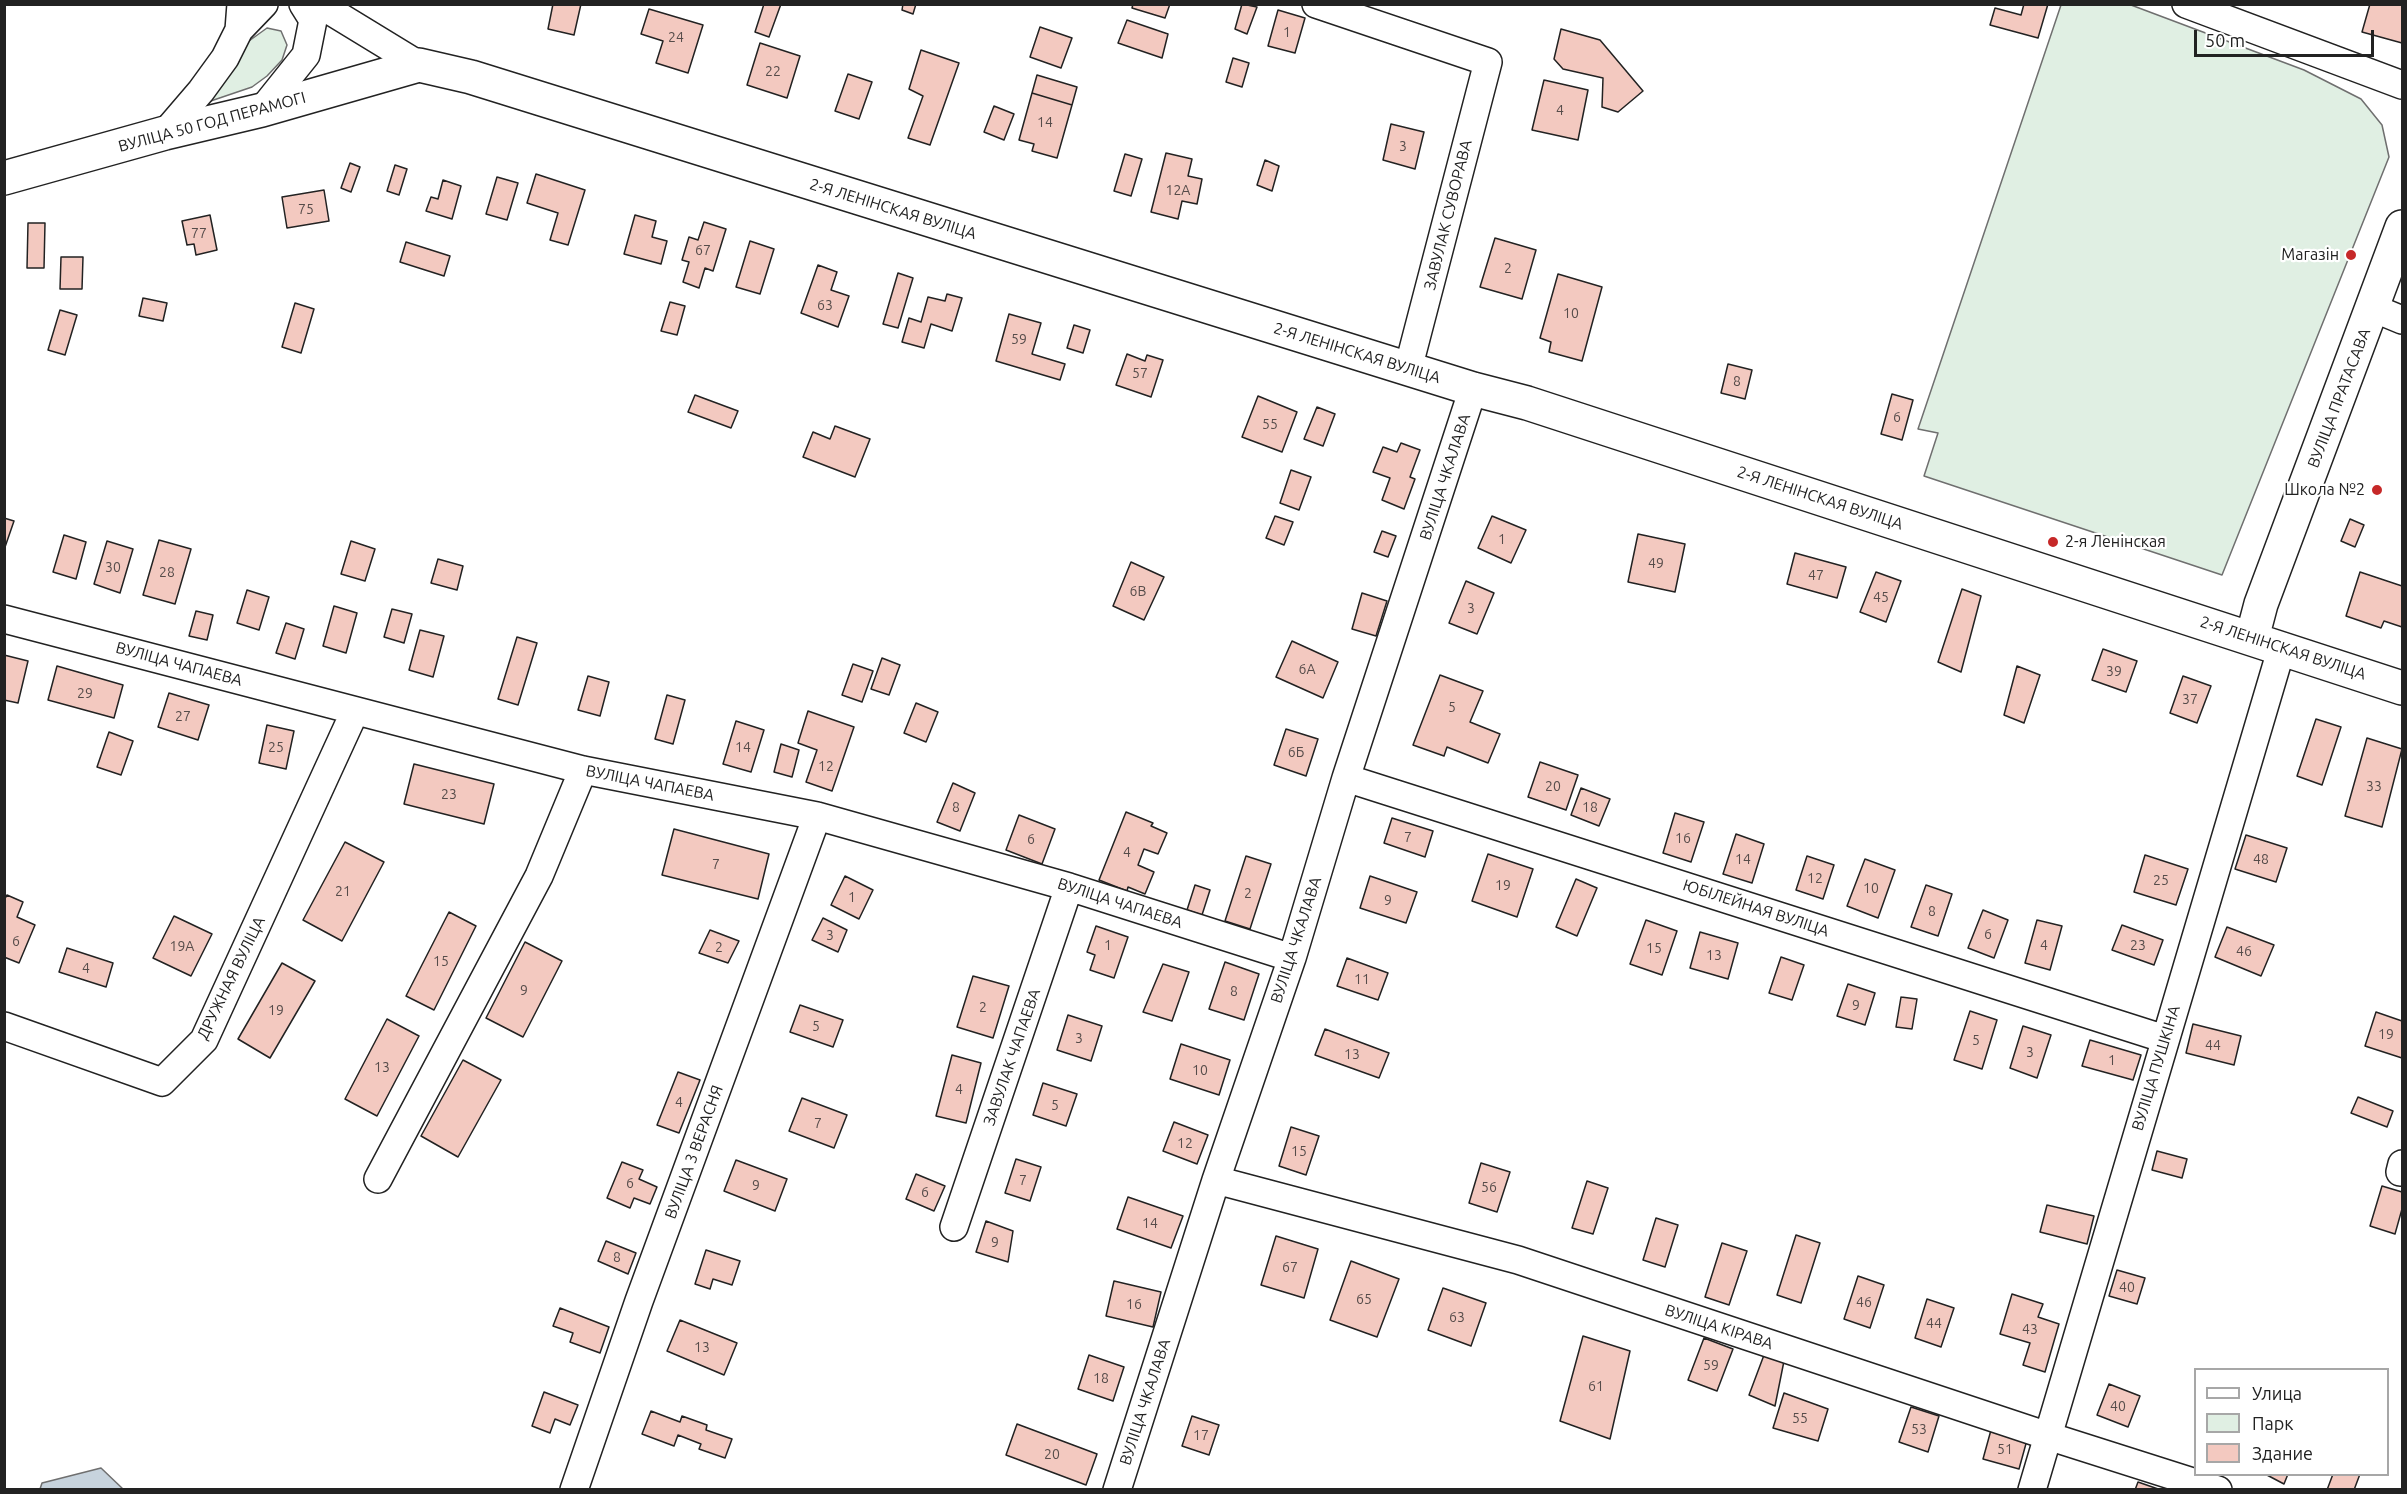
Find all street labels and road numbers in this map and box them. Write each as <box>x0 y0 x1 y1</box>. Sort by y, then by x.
street label: ВУЛІЦА 50 ГОД ПЕРАМОГІ <box>116 88 308 156</box>
street label: ЗАВУЛАК СУВОРАВА <box>1420 138 1476 292</box>
street label: 2-Я ЛЕНІНСКАЯ ВУЛІЦА <box>807 174 979 244</box>
street label: 2-Я ЛЕНІНСКАЯ ВУЛІЦА <box>1271 318 1443 388</box>
street label: ВУЛІЦА ПРАТАСАВА <box>2304 325 2374 471</box>
street label: ВУЛІЦА ЧКАЛАВА <box>1416 411 1474 543</box>
street label: 2-Я ЛЕНІНСКАЯ ВУЛІЦА <box>1735 462 1905 534</box>
street label: 2-Я ЛЕНІНСКАЯ ВУЛІЦА <box>2198 612 2368 684</box>
street label: ВУЛІЦА ЧАПАЕВА <box>114 638 244 690</box>
street label: ВУЛІЦА ЧАПАЕВА <box>584 761 716 805</box>
street label: ВУЛІЦА ЧАПАЕВА <box>1055 874 1185 932</box>
street label: ВУЛІЦА ЧКАЛАВА <box>1267 874 1325 1006</box>
street label: ЮБІЛЕЙНАЯ ВУЛІЦА <box>1681 875 1831 941</box>
street label: ДРУЖНАЯ ВУЛІЦА <box>193 913 269 1043</box>
street label: ЗАВУЛАК ЧАПАЕВА <box>980 986 1044 1128</box>
street label: ВУЛІЦА ПУШКІНА <box>2128 1003 2184 1133</box>
street label: ВУЛІЦА 3 ВЕРАСНЯ <box>661 1082 727 1222</box>
street label: ВУЛІЦА КІРАВА <box>1662 1300 1776 1354</box>
street label: ВУЛІЦА ЧКАЛАВА <box>1116 1336 1174 1468</box>

